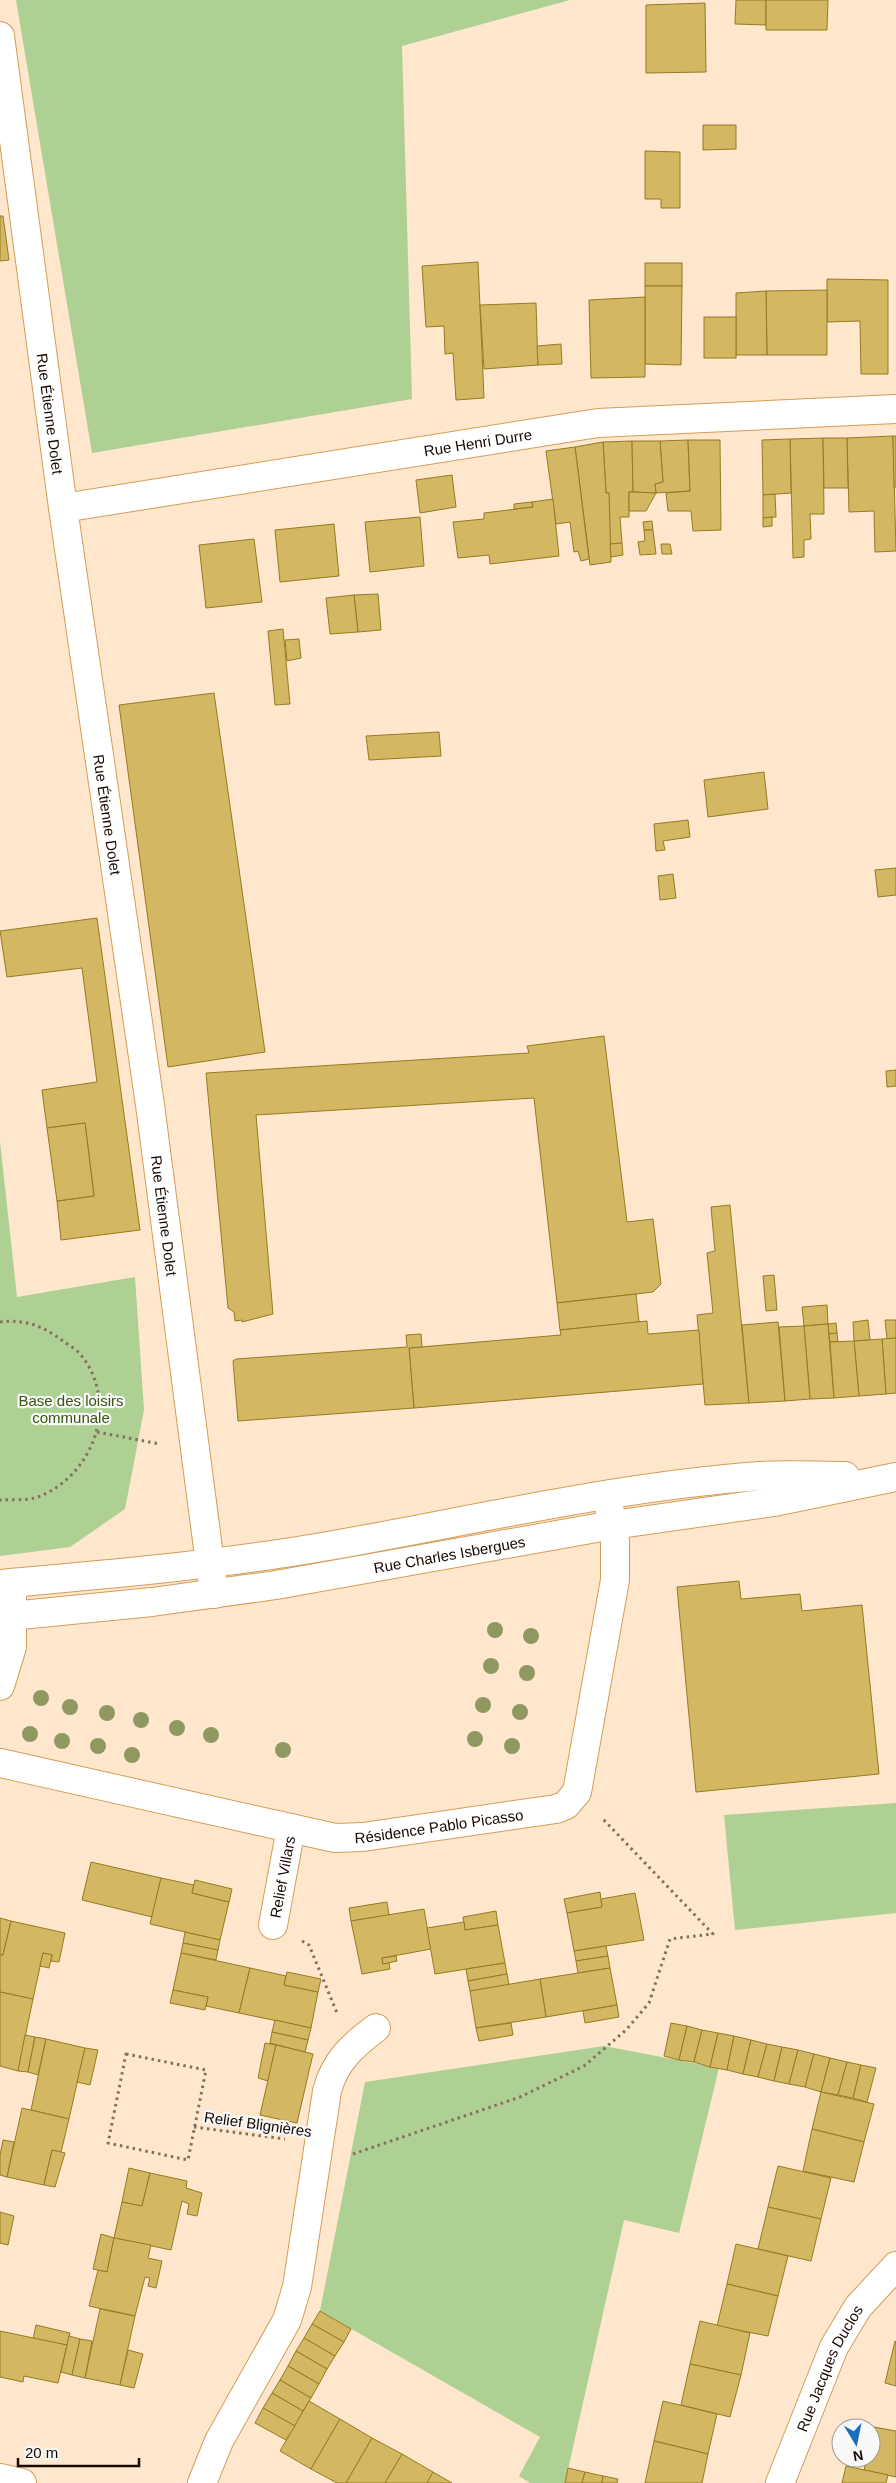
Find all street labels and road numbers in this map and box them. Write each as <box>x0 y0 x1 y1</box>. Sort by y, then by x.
street label: Rue Étienne Dolet <box>34 352 67 476</box>
street label: Rue Henri Durre <box>422 425 533 459</box>
street label: Rue Étienne Dolet <box>90 753 125 877</box>
street label: Rue Étienne Dolet <box>148 1154 181 1278</box>
street label: Rue Charles Isbergues <box>372 1532 526 1576</box>
street label: Résidence Pablo Picasso <box>354 1805 524 1846</box>
street label: Relief Villars <box>266 1834 298 1919</box>
street label: Relief Blignières <box>203 2108 313 2140</box>
street label: Rue Jacques Duclos <box>793 2302 866 2434</box>

